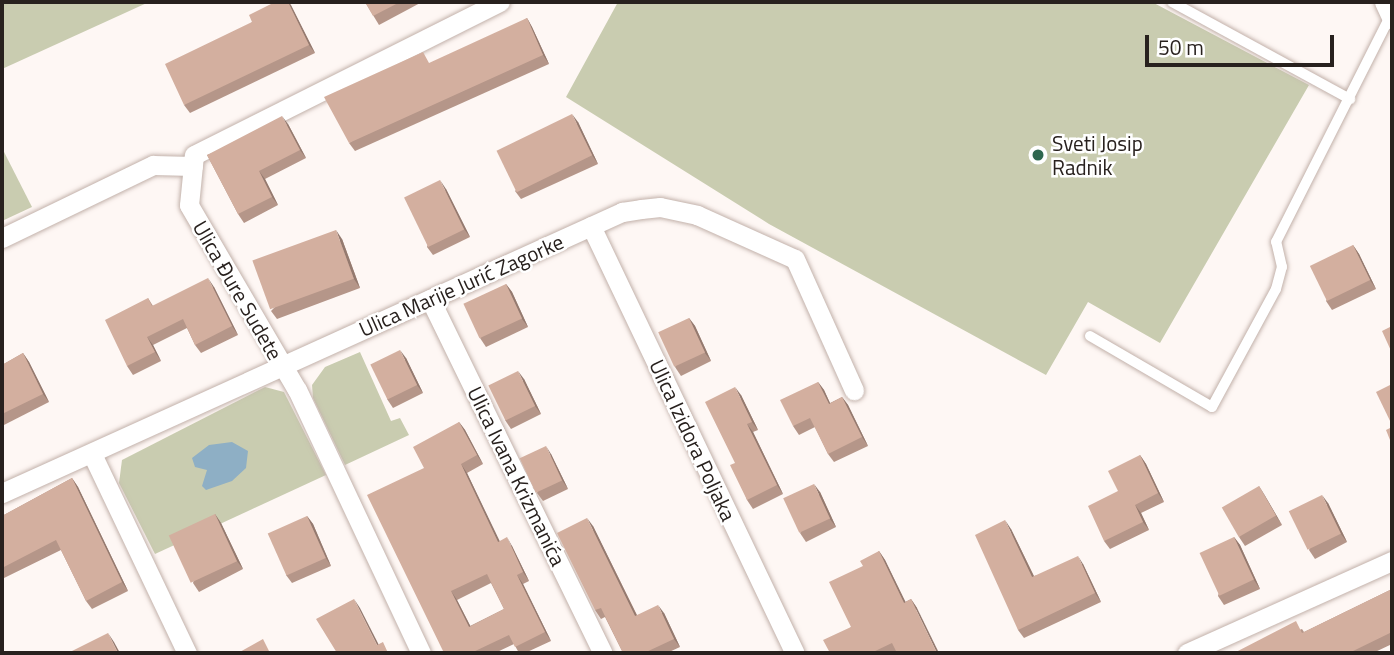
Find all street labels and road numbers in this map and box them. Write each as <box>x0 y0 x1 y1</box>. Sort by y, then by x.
street label: Ulica Đure Sudete <box>188 216 288 364</box>
street label: Ulica Marije Jurić Zagorke <box>355 228 567 342</box>
street label: Ulica Izidora Poljaka <box>645 355 741 525</box>
street label: Ulica Ivana Krizmanića <box>463 382 571 570</box>

